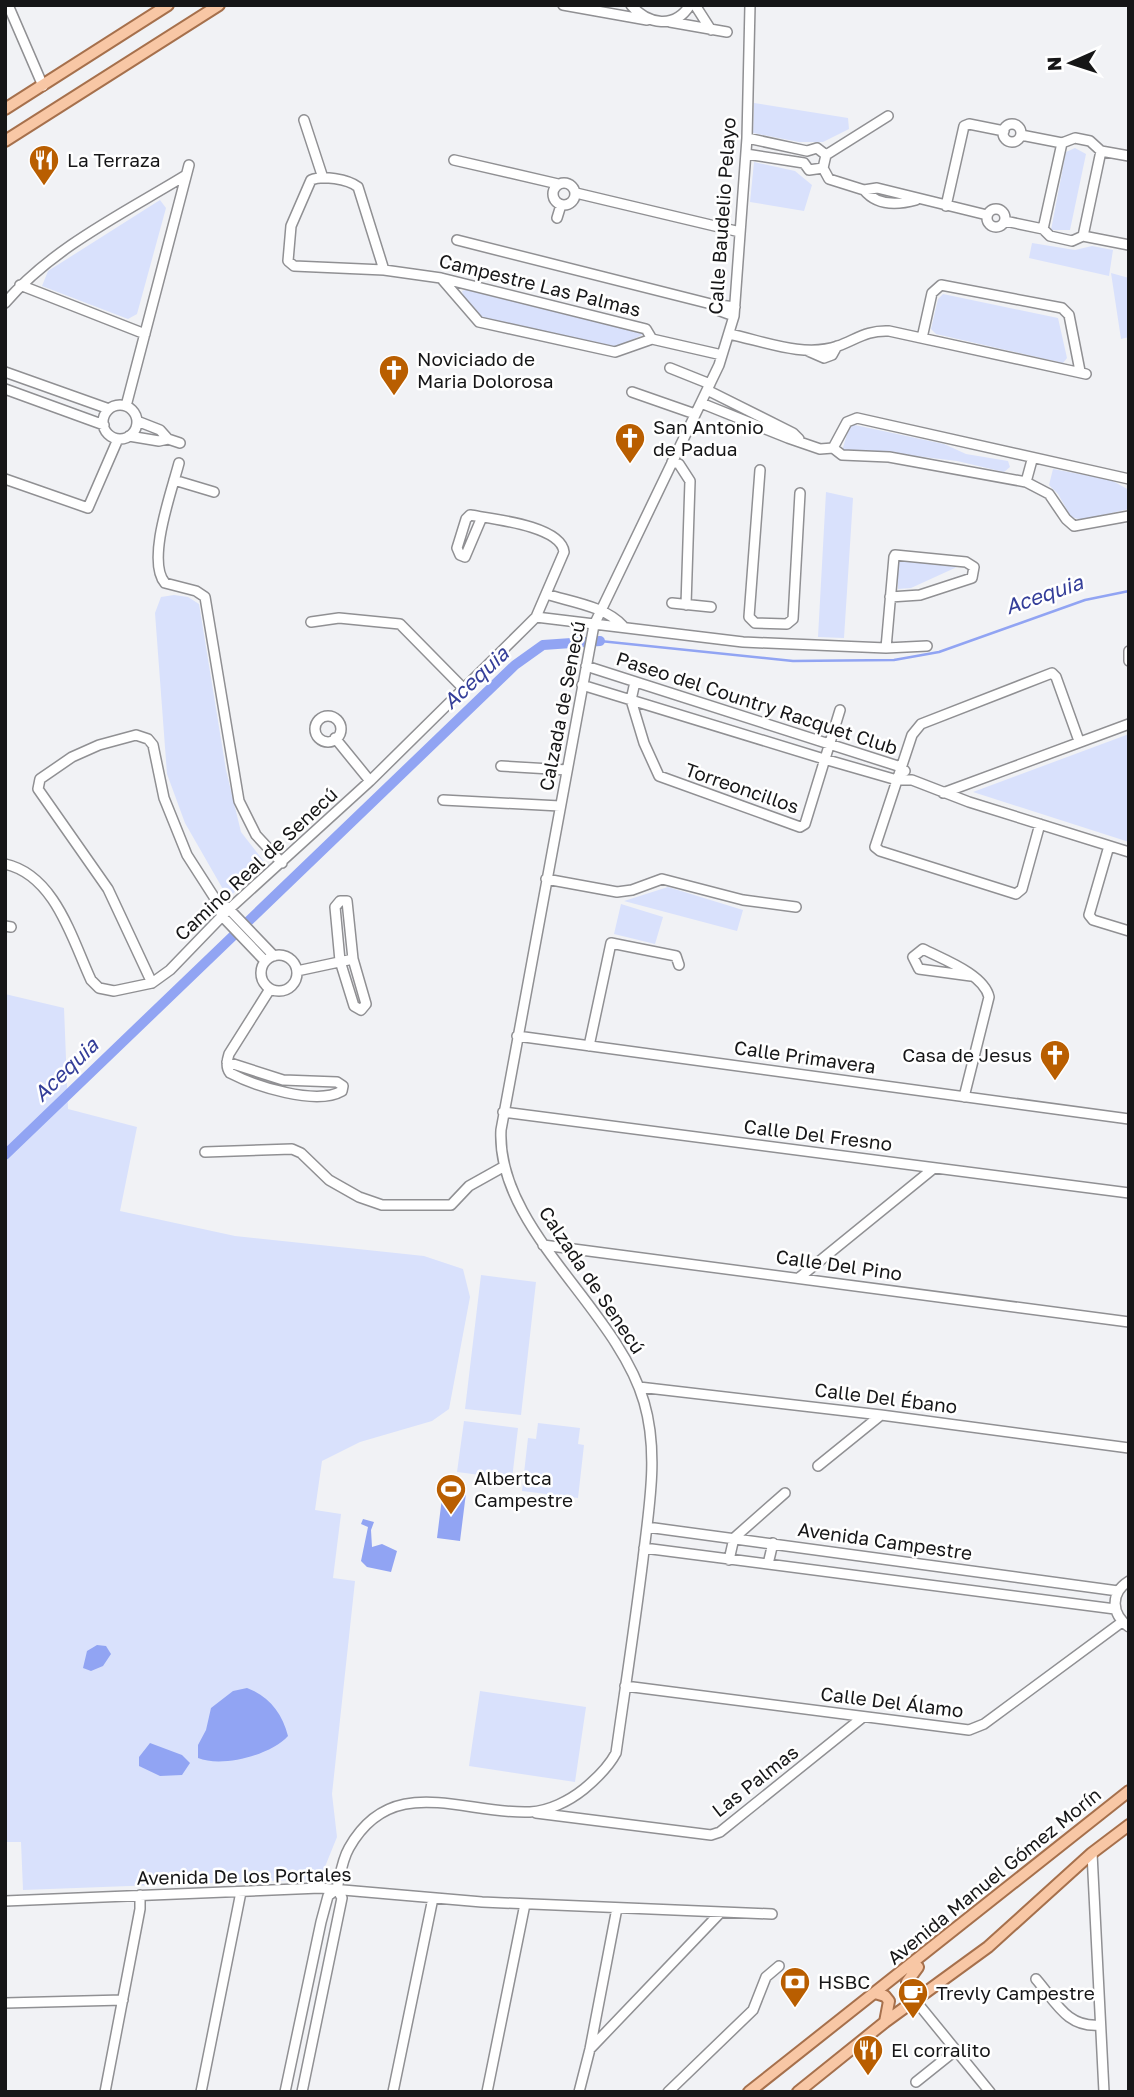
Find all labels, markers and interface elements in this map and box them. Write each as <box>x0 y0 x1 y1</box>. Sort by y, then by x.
north arrow <box>1036 28 1106 98</box>
text: N <box>1042 56 1065 72</box>
street label: Calle Baudelio Pelayo <box>703 117 740 315</box>
restaurant icon: La Terraza <box>27 143 61 187</box>
place label: La Terraza <box>67 148 160 171</box>
street label: Campestre Las Palmas <box>437 248 643 321</box>
place label: Noviciado de Maria Dolorosa <box>417 347 553 392</box>
church icon: Noviciado de Maria Dolorosa <box>377 353 411 397</box>
place label: San Antonio de Padua <box>653 415 764 460</box>
church icon: San Antonio de Padua <box>613 421 647 465</box>
water label: Acequia <box>1001 568 1087 619</box>
street label: Calzada de Senecú <box>534 619 589 793</box>
water label: Acequia <box>437 640 514 714</box>
street label: Paseo del Country Racquet Club <box>614 646 901 759</box>
street label: Torreoncillos <box>682 757 802 818</box>
street label: Camino Real de Senecú <box>170 782 342 945</box>
water label: Acequia <box>27 1031 104 1107</box>
street label: Calle Primavera <box>733 1035 877 1078</box>
church icon: Casa de Jesus <box>1038 1038 1072 1082</box>
place label: Casa de Jesus <box>902 1043 1032 1066</box>
street label: Calle Del Fresno <box>743 1114 894 1155</box>
street label: Calzada de Senecú <box>535 1202 650 1358</box>
street label: Calle Del Pino <box>775 1244 904 1285</box>
street label: Calle Del Ébano <box>813 1377 959 1418</box>
place label: Albertca Campestre <box>474 1466 573 1511</box>
sports icon: Albertca Campestre <box>434 1472 468 1516</box>
street label: Avenida Campestre <box>796 1517 974 1564</box>
street label: Calle Del Álamo <box>819 1681 965 1722</box>
street label: Las Palmas <box>707 1740 802 1821</box>
street label: Avenida Manuel Gómez Morín <box>882 1782 1105 1969</box>
street label: Avenida De los Portales <box>136 1862 352 1889</box>
bank icon: HSBC <box>778 1965 812 2009</box>
place label: HSBC <box>818 1970 870 1993</box>
cafe icon: Trevly Campestre <box>896 1976 930 2020</box>
place label: Trevly Campestre <box>936 1981 1095 2004</box>
restaurant icon: El corralito <box>851 2033 885 2077</box>
place label: El corralito <box>891 2038 991 2061</box>

